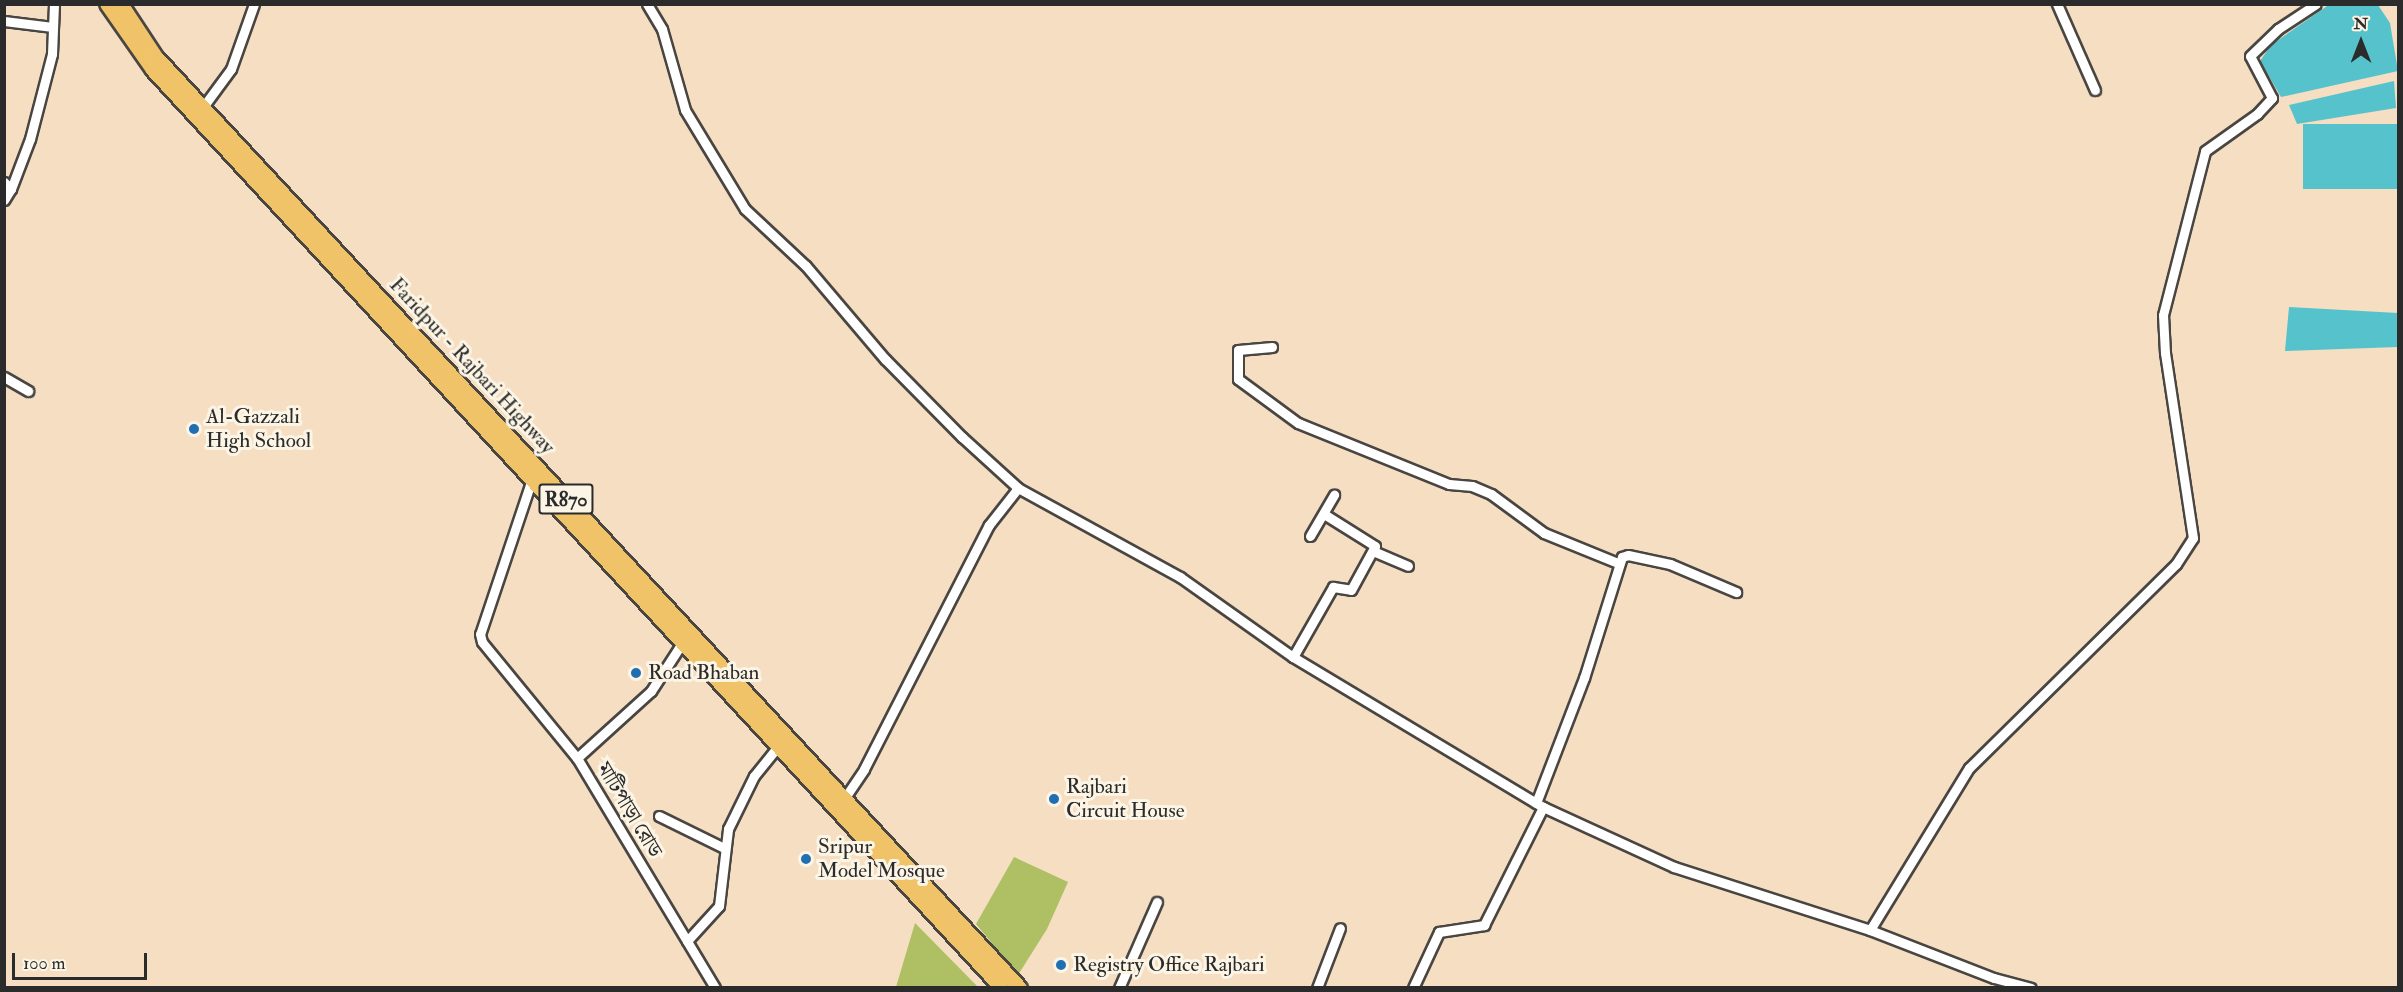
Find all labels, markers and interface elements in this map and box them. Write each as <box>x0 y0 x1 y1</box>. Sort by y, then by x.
north arrow <box>2331 12 2391 72</box>
text: N <box>2354 14 2368 34</box>
street label: Faridpur - Rajbari Highway <box>384 273 560 459</box>
place label: Al-Gazzali High School <box>206 404 311 454</box>
marker: Al-Gazzali High School <box>187 422 201 436</box>
road number: R870 <box>538 482 594 516</box>
place label: Road Bhaban <box>648 660 759 686</box>
marker: Road Bhaban <box>629 666 643 680</box>
street label: মাটিপাড়া রোড <box>591 758 667 862</box>
place label: Rajbari Circuit House <box>1066 774 1184 824</box>
marker: Rajbari Circuit House <box>1047 792 1061 806</box>
place label: Sripur Model Mosque <box>818 834 945 884</box>
marker: Sripur Model Mosque <box>799 852 813 866</box>
scale bar <box>15 941 150 979</box>
text: 100 m <box>23 952 66 975</box>
place label: Registry Office Rajbari <box>1073 952 1265 978</box>
marker: Registry Office Rajbari <box>1054 958 1068 972</box>

